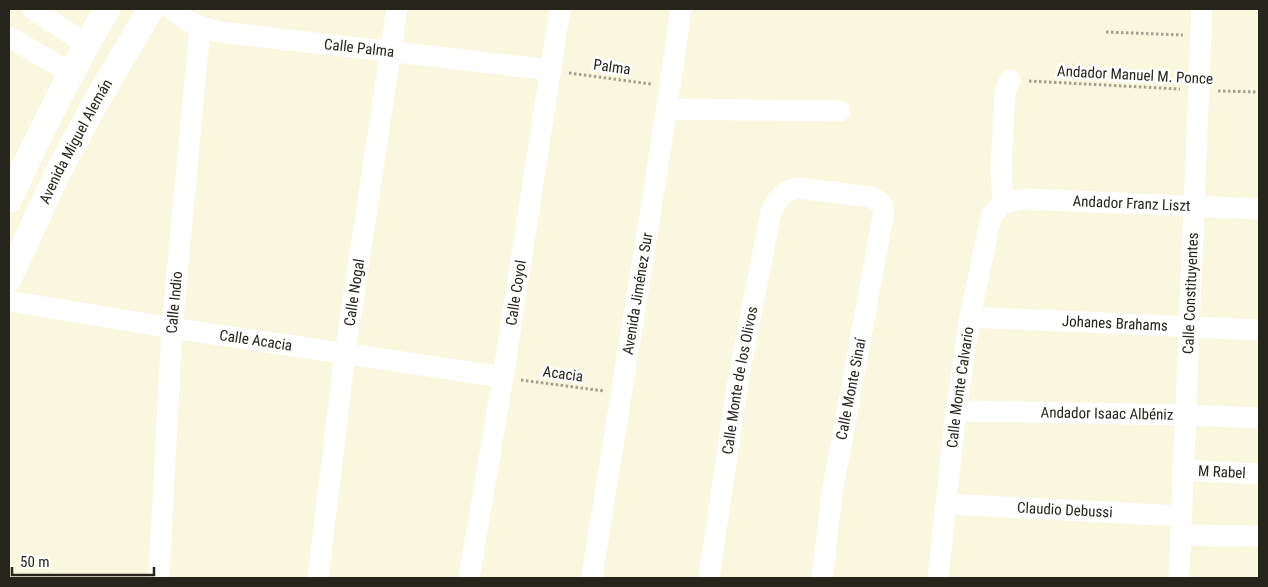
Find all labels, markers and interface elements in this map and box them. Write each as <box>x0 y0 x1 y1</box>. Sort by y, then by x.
street label: Calle Palma <box>323 35 395 61</box>
street label: Palma <box>592 55 632 79</box>
street label: Andador Manuel M. Ponce <box>1057 62 1213 88</box>
street label: Avenida Miguel Alemán <box>35 76 116 207</box>
street label: Andador Franz Liszt <box>1072 192 1191 215</box>
street label: Avenida Jiménez Sur <box>619 231 656 356</box>
street label: Calle Constituyentes <box>1179 232 1202 354</box>
street label: Calle Nogal <box>340 257 368 327</box>
street label: Calle Coyol <box>502 259 530 327</box>
street label: Calle Indio <box>163 270 186 334</box>
street label: Calle Monte de los Olivos <box>718 305 761 456</box>
street label: Johanes Brahams <box>1061 312 1168 335</box>
street label: Calle Monte Calvario <box>943 325 977 449</box>
street label: Calle Acacia <box>218 326 294 355</box>
street label: Calle Monte Sinaí <box>832 335 870 441</box>
street label: Acacia <box>542 362 584 386</box>
street label: Andador Isaac Albéniz <box>1040 403 1174 424</box>
street label: M Rabel <box>1198 462 1246 482</box>
street label: Claudio Debussi <box>1017 499 1113 521</box>
scale bar <box>12 544 155 576</box>
text: 50 m <box>20 553 50 571</box>

